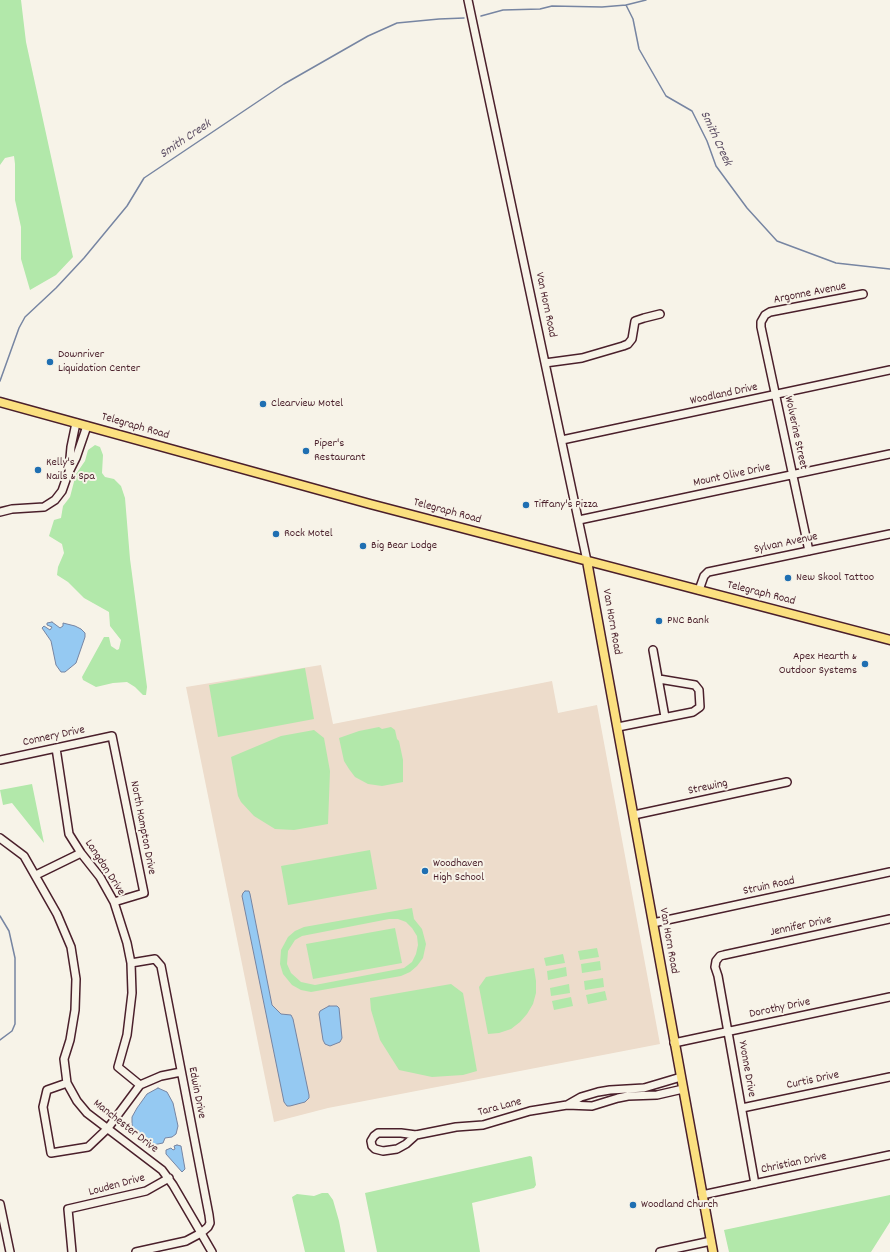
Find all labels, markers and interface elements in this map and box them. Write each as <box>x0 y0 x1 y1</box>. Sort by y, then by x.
water label: Smith Creek <box>696 109 734 169</box>
water label: Smith Creek <box>157 117 215 163</box>
street label: Van Horn Road <box>531 271 559 339</box>
street label: Argonne Avenue <box>773 280 847 308</box>
place label: Downriver Liquidation Center <box>58 348 140 376</box>
marker: Downriver Liquidation Center <box>45 357 55 367</box>
street label: Woodland Drive <box>689 381 759 409</box>
street label: Wolverine Street <box>780 395 810 471</box>
place label: Clearview Motel <box>271 397 343 411</box>
marker: Clearview Motel <box>258 399 268 409</box>
street label: Telegraph Road <box>99 410 171 444</box>
place label: Piper's Restaurant <box>314 437 365 465</box>
marker: Piper's Restaurant <box>301 446 311 456</box>
place label: Kelly's Nails & Spa <box>46 456 95 484</box>
street label: Mount Olive Drive <box>692 461 772 491</box>
marker: Kelly's Nails & Spa <box>33 465 43 475</box>
street label: Telegraph Road <box>411 496 483 528</box>
place label: Tiffany's Pizza <box>534 498 598 512</box>
marker: Tiffany's Pizza <box>521 500 531 510</box>
place label: Rock Motel <box>284 527 333 541</box>
marker: Rock Motel <box>271 529 281 539</box>
street label: Sylvan Avenue <box>753 530 819 558</box>
place label: Big Bear Lodge <box>371 539 437 553</box>
marker: Big Bear Lodge <box>358 541 368 551</box>
place label: New Skool Tattoo <box>796 571 874 585</box>
marker: New Skool Tattoo <box>783 573 793 583</box>
street label: Telegraph Road <box>725 579 797 609</box>
street label: Van Horn Road <box>598 588 624 656</box>
place label: PNC Bank <box>667 614 709 628</box>
marker: PNC Bank <box>654 616 664 626</box>
place label: Apex Hearth & Outdoor Systems <box>779 650 857 678</box>
marker: Apex Hearth & Outdoor Systems <box>860 659 870 669</box>
street label: Connery Drive <box>22 723 86 751</box>
street label: Strewing <box>687 777 729 799</box>
street label: North Hampton Drive <box>126 780 158 876</box>
street label: Langdon Drive <box>81 837 127 899</box>
place label: Woodhaven High School <box>433 857 484 885</box>
marker: Woodhaven High School <box>420 866 430 876</box>
street label: Struin Road <box>742 875 796 899</box>
street label: Van Horn Road <box>655 907 681 975</box>
street label: Jennifer Drive <box>769 913 833 941</box>
street label: Dorothy Drive <box>748 996 812 1022</box>
street label: Yvonne Drive <box>734 1040 758 1098</box>
street label: Edwin Drive <box>184 1066 208 1120</box>
street label: Curtis Drive <box>786 1068 840 1094</box>
street label: Tara Lane <box>477 1095 523 1121</box>
street label: Manchester Drive <box>89 1097 161 1157</box>
street label: Christian Drive <box>760 1150 828 1178</box>
street label: Louden Drive <box>87 1172 147 1200</box>
place label: Woodland Church <box>641 1198 718 1212</box>
marker: Woodland Church <box>628 1200 638 1210</box>

